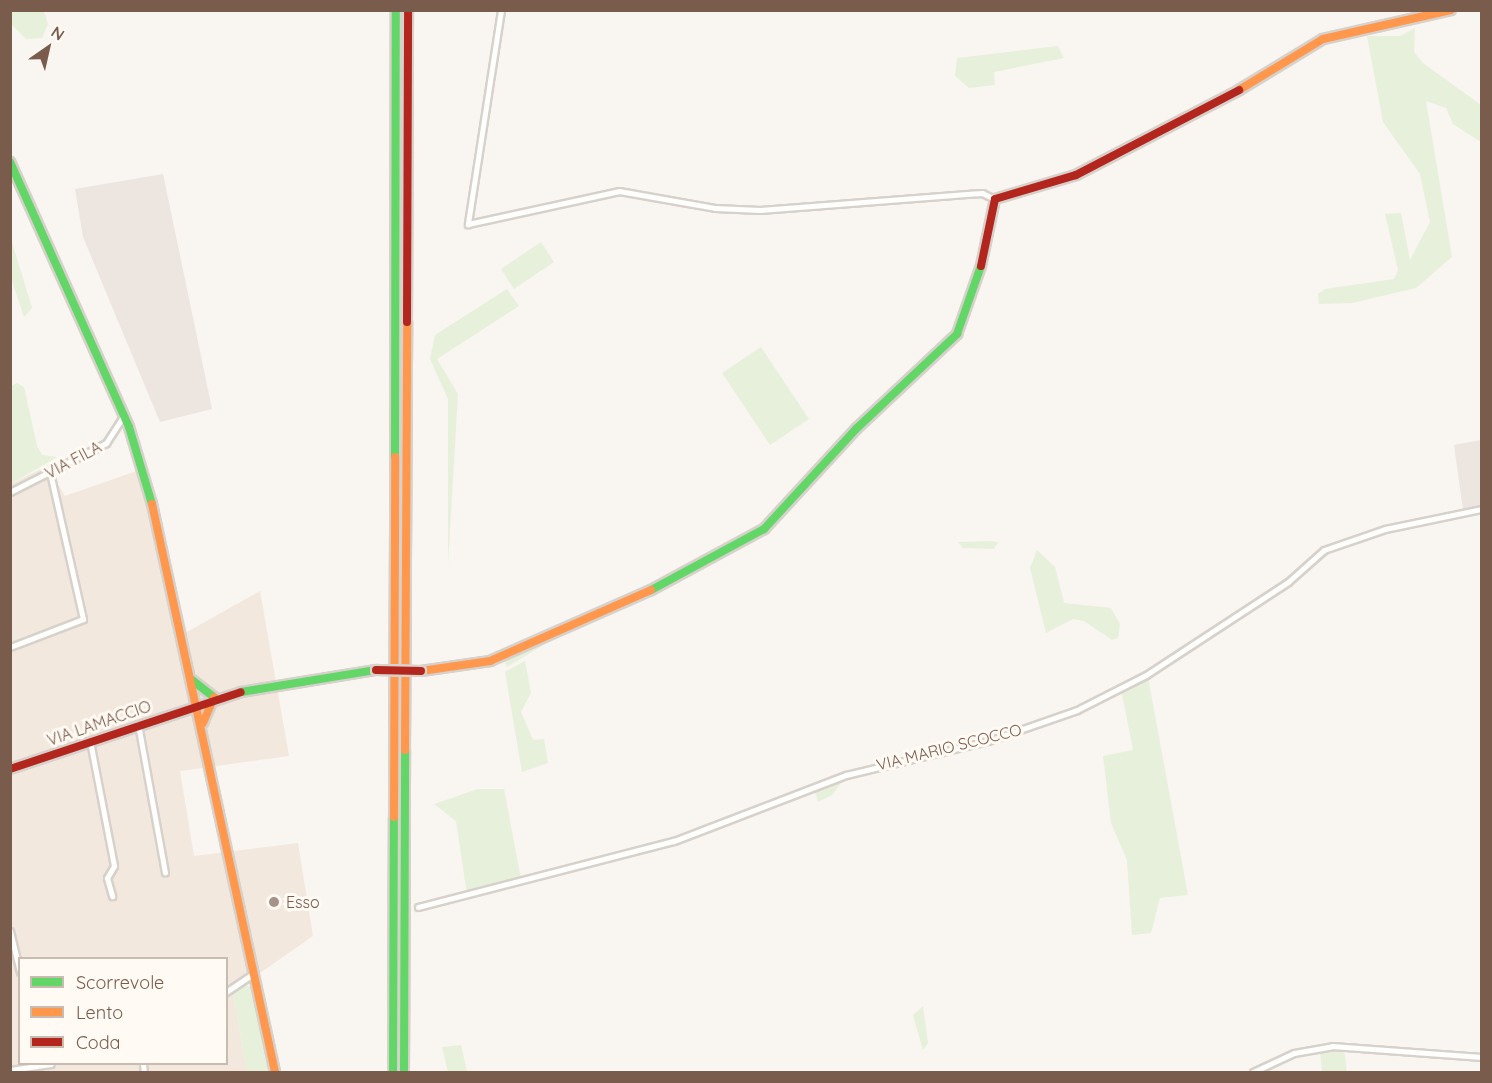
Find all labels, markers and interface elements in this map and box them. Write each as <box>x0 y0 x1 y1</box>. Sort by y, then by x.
north arrow <box>18 18 78 78</box>
text: N <box>48 21 69 45</box>
street label: VIA FILA <box>41 437 105 483</box>
street label: VIA LAMACCIO <box>44 696 154 750</box>
street label: VIA MARIO SCOCCO <box>874 720 1024 774</box>
place label: Esso <box>286 892 320 912</box>
marker: Esso <box>267 895 281 909</box>
legend <box>18 957 228 1065</box>
text: Scorrevole <box>76 971 164 994</box>
text: Lento <box>76 1001 123 1024</box>
text: Coda <box>76 1031 120 1054</box>

